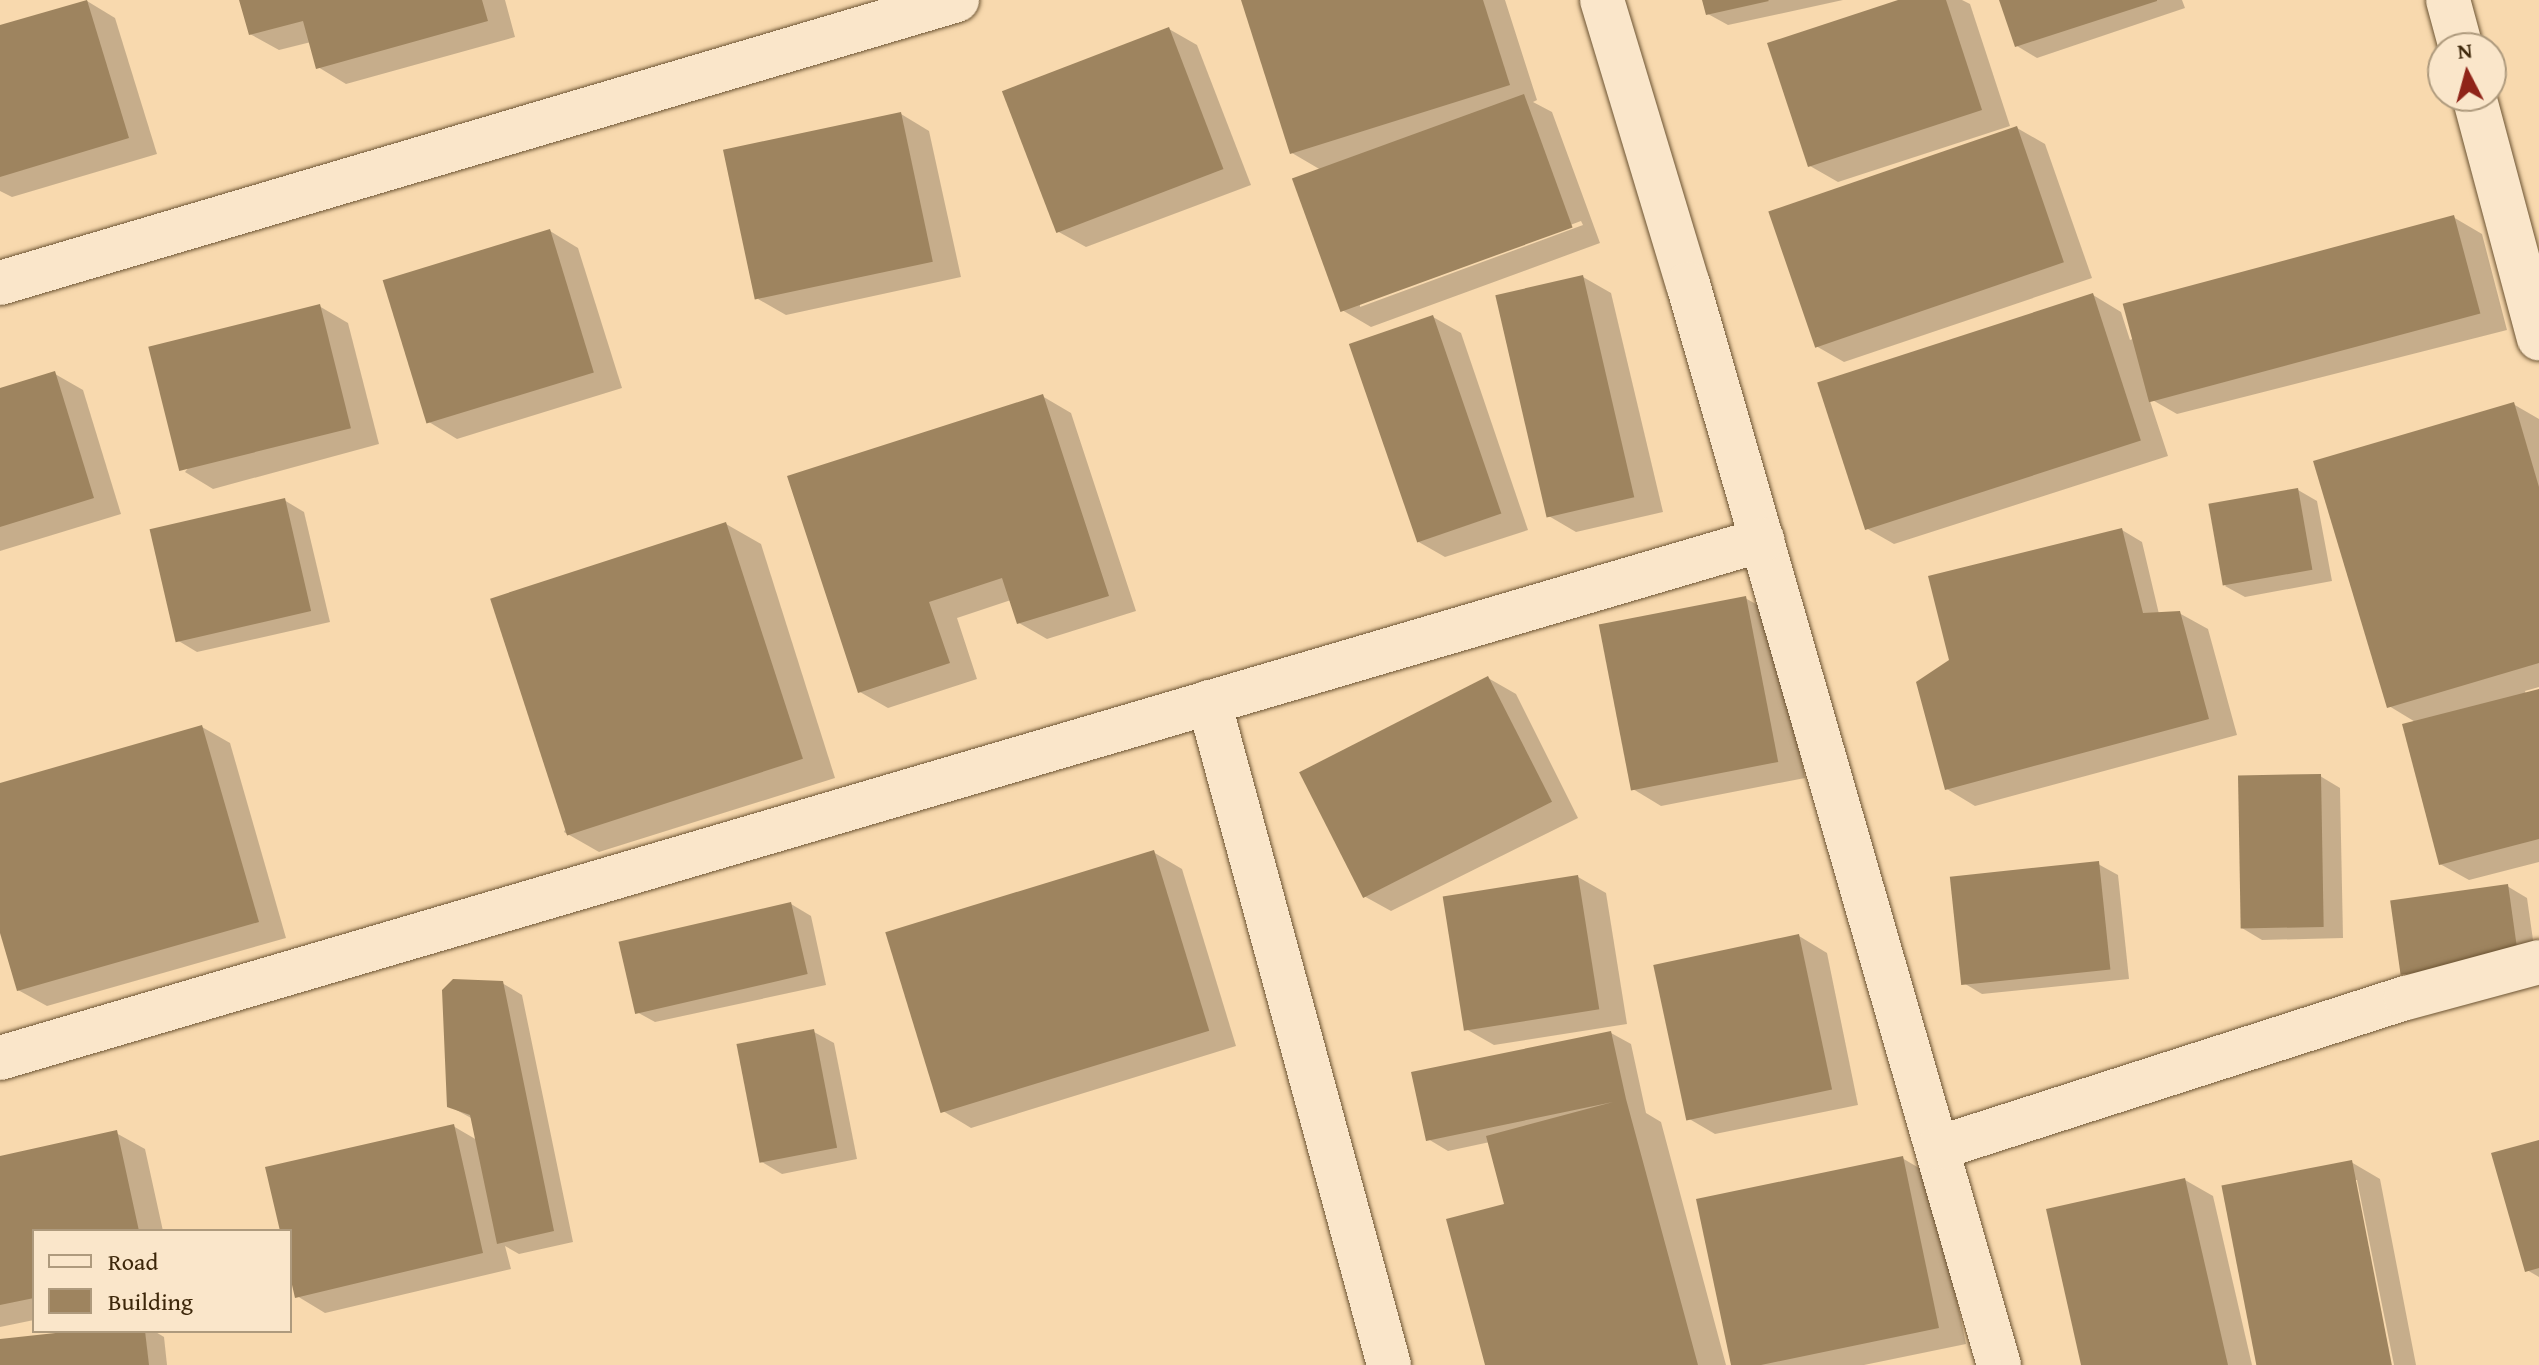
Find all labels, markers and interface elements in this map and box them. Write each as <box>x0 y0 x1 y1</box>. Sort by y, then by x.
north arrow <box>2427 32 2507 112</box>
text: N <box>2456 33 2474 67</box>
legend <box>32 1229 292 1333</box>
text: Road <box>108 1244 158 1279</box>
text: Building <box>108 1284 193 1319</box>

